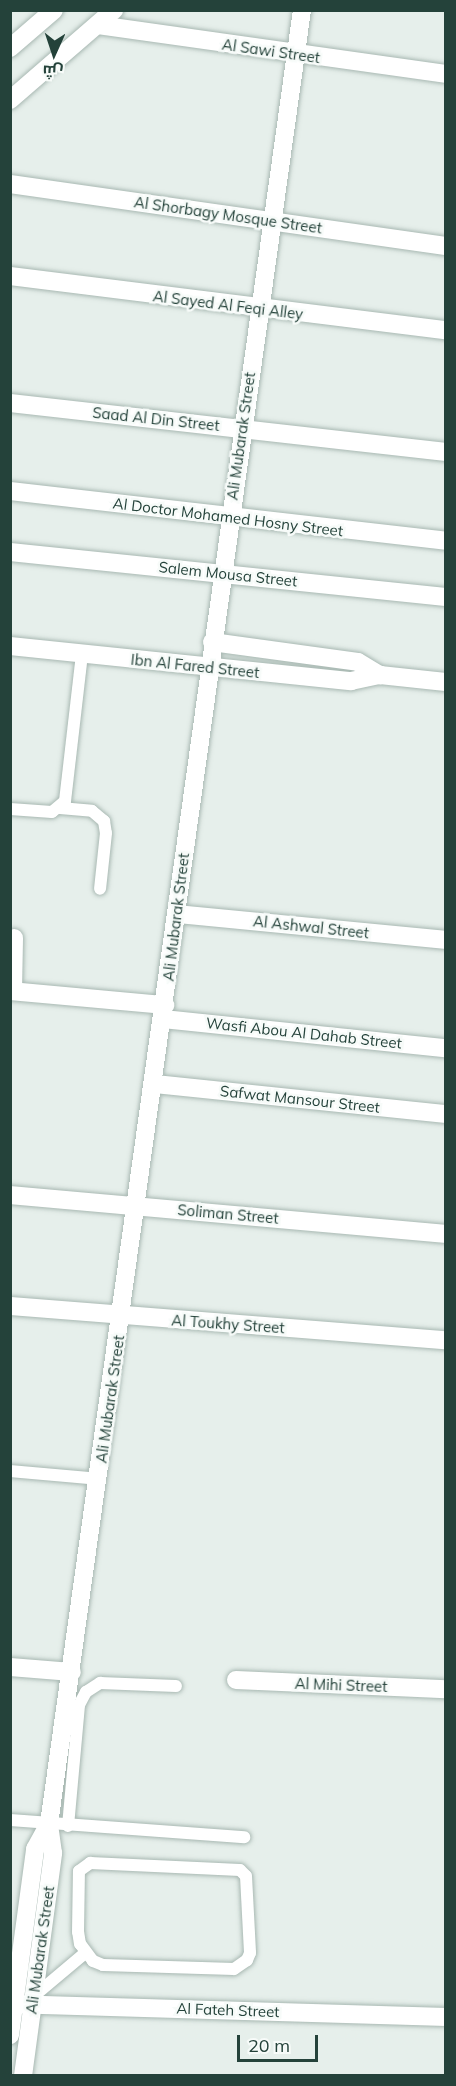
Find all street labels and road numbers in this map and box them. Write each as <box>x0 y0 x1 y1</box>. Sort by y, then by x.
street label: Al Sawi Street <box>221 35 321 67</box>
street label: Al Shorbagy Mosque Street <box>133 193 323 237</box>
street label: Al Sayed Al Feqi Alley <box>152 287 304 323</box>
street label: Ali Mubarak Street <box>223 371 259 501</box>
street label: Saad Al Din Street <box>92 403 220 435</box>
street label: Al Doctor Mohamed Hosny Street <box>112 494 344 540</box>
street label: Salem Mousa Street <box>158 558 298 590</box>
street label: Ibn Al Fared Street <box>130 650 260 682</box>
street label: Ali Mubarak Street <box>159 852 193 982</box>
street label: Al Ashwal Street <box>252 912 370 942</box>
street label: Wasfi Abou Al Dahab Street <box>205 1014 403 1052</box>
street label: Safwat Mansour Street <box>219 1082 381 1116</box>
street label: Soliman Street <box>177 1201 279 1227</box>
street label: Al Toukhy Street <box>171 1311 285 1337</box>
street label: Ali Mubarak Street <box>92 1334 128 1464</box>
street label: Al Mihi Street <box>294 1674 388 1696</box>
street label: Ali Mubarak Street <box>22 1885 58 2015</box>
street label: Al Fateh Street <box>176 1999 280 2021</box>

